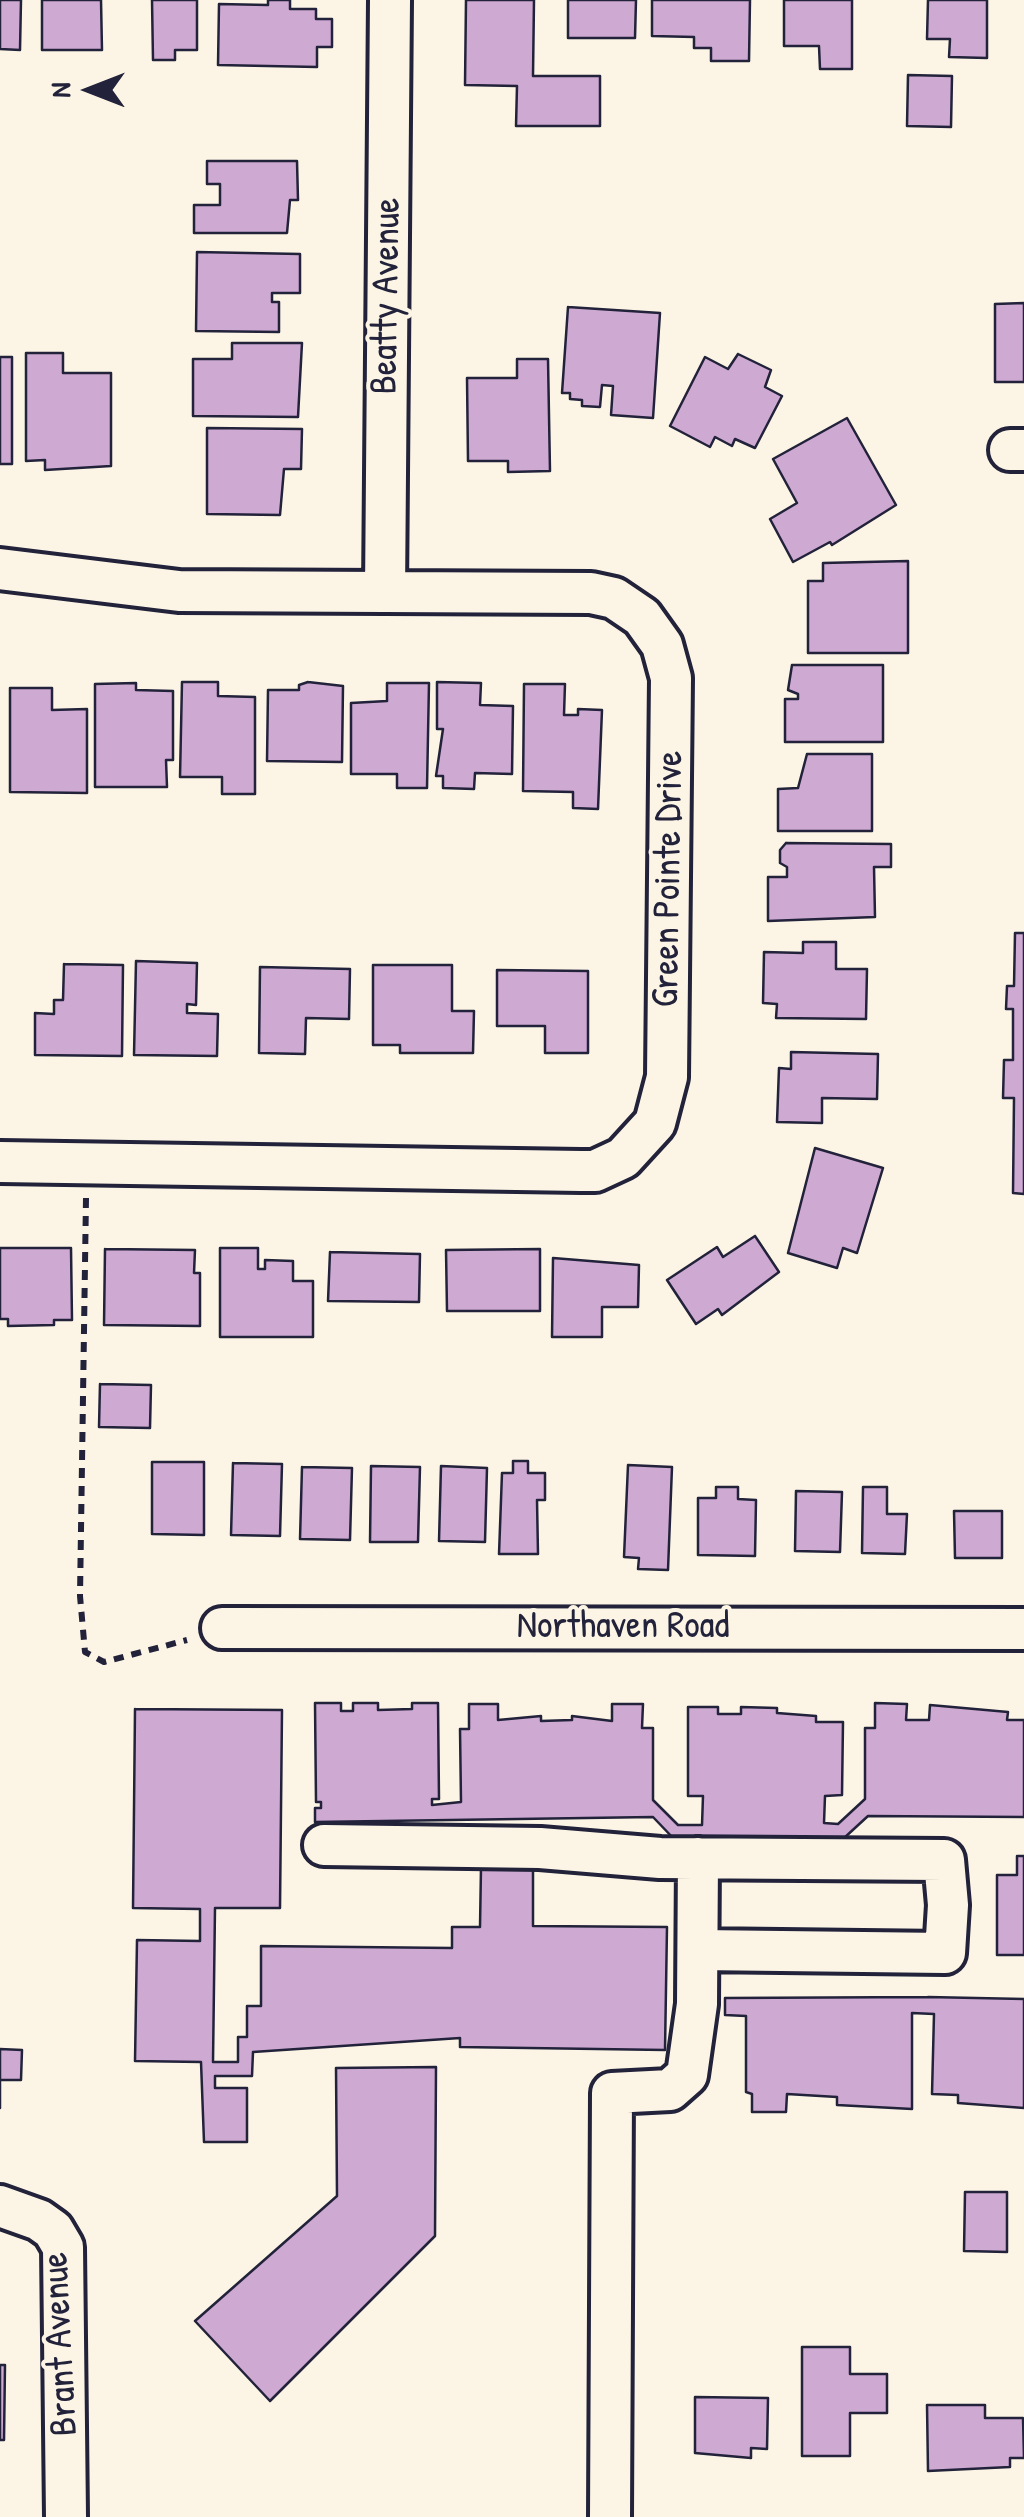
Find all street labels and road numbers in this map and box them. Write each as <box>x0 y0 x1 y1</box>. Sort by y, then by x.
street label: Beatty Avenue <box>362 197 412 395</box>
street label: Green Pointe Drive <box>644 750 694 1008</box>
street label: Northaven Road <box>517 1604 729 1650</box>
street label: Brant Avenue <box>33 2251 89 2437</box>

